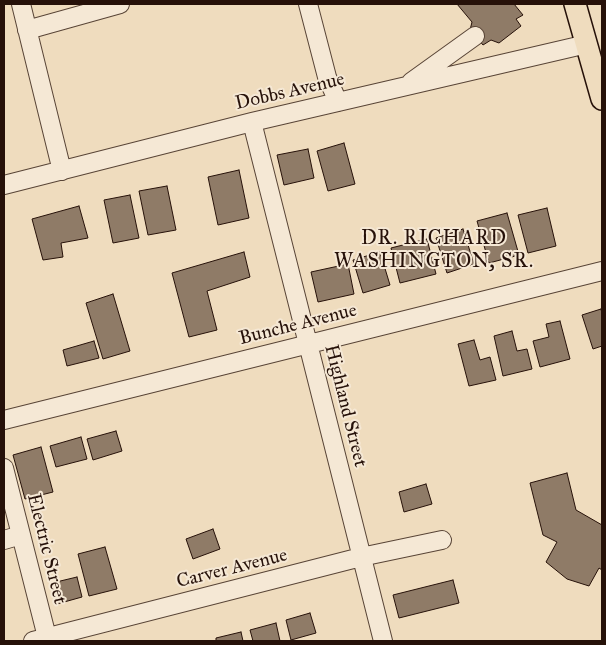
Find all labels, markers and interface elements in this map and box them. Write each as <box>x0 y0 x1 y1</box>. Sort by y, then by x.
street label: Dobbs Avenue <box>233 68 347 116</box>
district label: DR. RICHARD WASHINGTON, SR. <box>332 227 536 274</box>
street label: Bunche Avenue <box>237 299 359 351</box>
street label: Highland Street <box>319 342 371 470</box>
street label: Electric Street <box>21 491 71 607</box>
street label: Carver Avenue <box>174 544 290 594</box>

